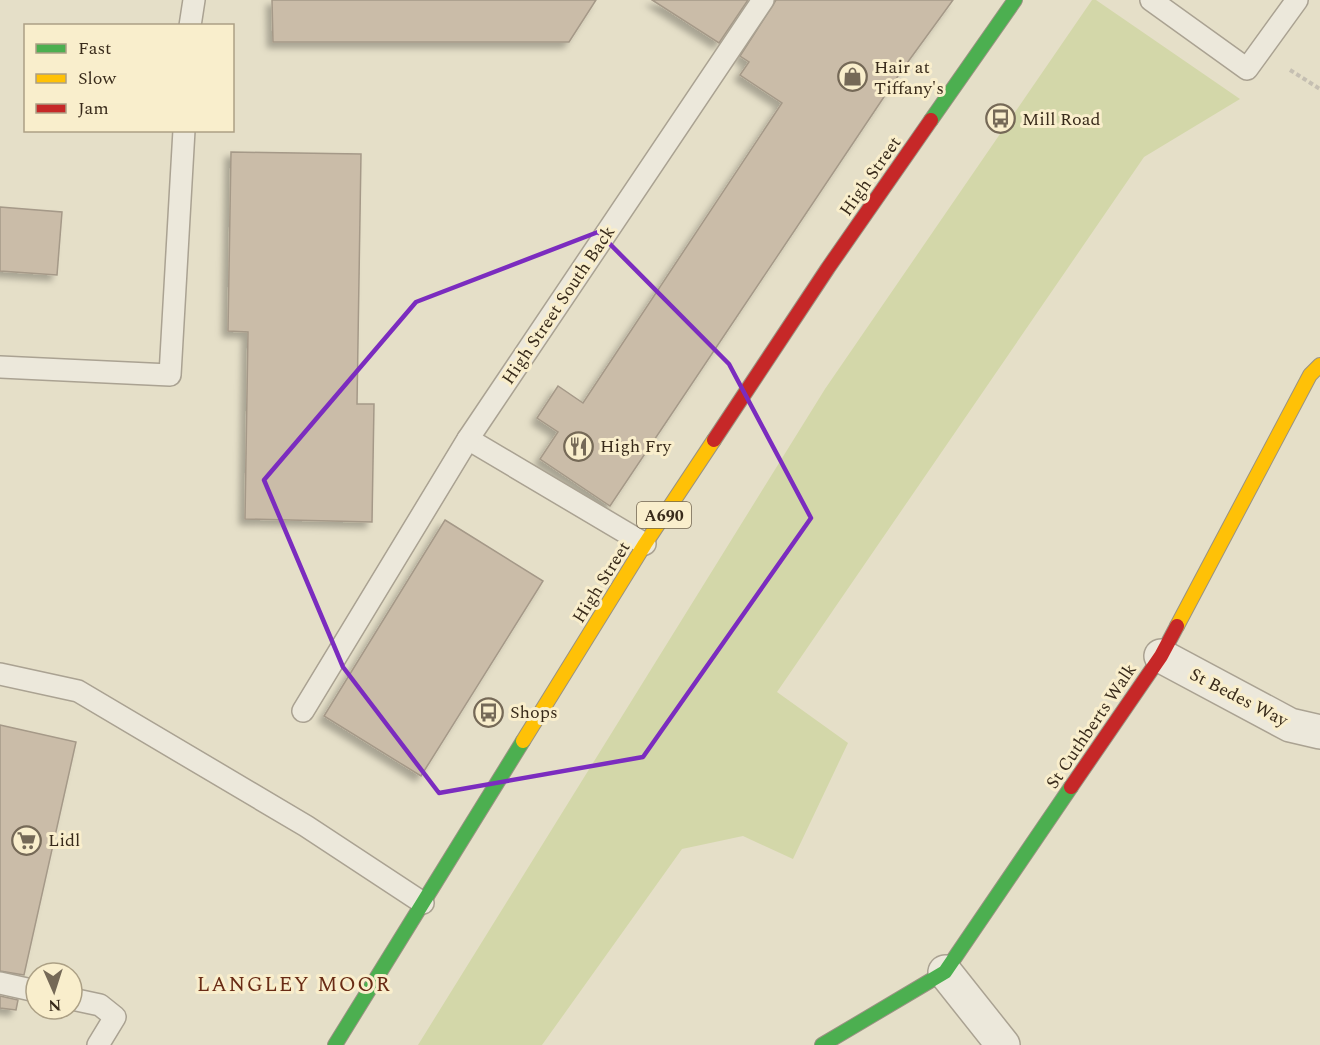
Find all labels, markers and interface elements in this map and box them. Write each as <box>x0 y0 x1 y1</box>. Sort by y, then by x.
legend <box>24 24 234 132</box>
text: Fast <box>78 35 111 62</box>
place label: Hair at Tiffany's <box>874 54 944 102</box>
shop icon: Hair at Tiffany's <box>837 61 869 93</box>
text: Slow <box>78 65 117 92</box>
text: Jam <box>78 95 109 122</box>
bus stop icon: Mill Road <box>985 103 1017 135</box>
place label: Mill Road <box>1022 106 1101 133</box>
street label: High Street <box>833 131 908 222</box>
street label: High Street South Back <box>495 220 622 390</box>
restaurant icon: High Fry <box>563 430 595 462</box>
place label: High Fry <box>600 433 672 460</box>
road number: A690 <box>637 502 691 528</box>
street label: High Street <box>566 536 637 628</box>
street label: St Cuthberts Walk <box>1039 658 1144 795</box>
street label: St Bedes Way <box>1185 661 1294 734</box>
bus stop icon: Shops <box>473 696 505 728</box>
place label: Shops <box>510 699 558 726</box>
supermarket icon: Lidl <box>11 824 43 856</box>
place label: Lidl <box>48 827 80 854</box>
north arrow <box>24 961 84 1021</box>
district label: LANGLEY MOOR <box>197 969 391 1001</box>
text: N <box>48 993 62 1017</box>

